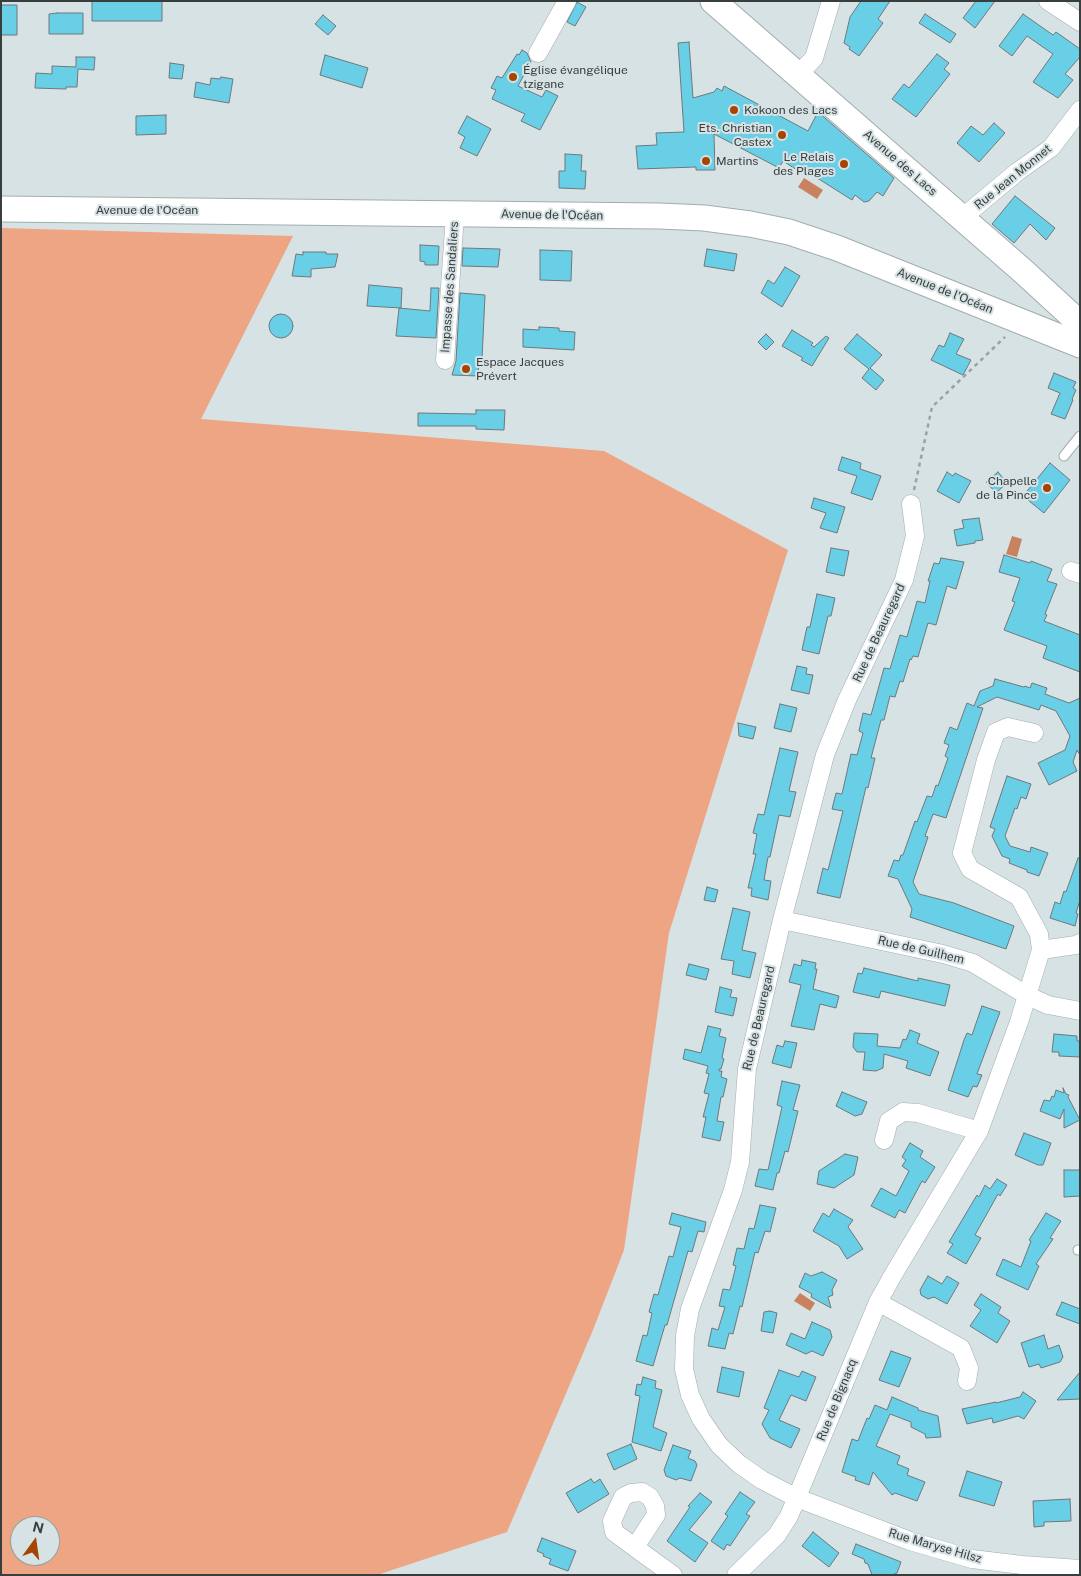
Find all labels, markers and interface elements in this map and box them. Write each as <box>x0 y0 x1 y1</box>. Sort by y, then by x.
place label: Église évangélique tzigane <box>523 63 628 91</box>
marker: Église évangélique tzigane <box>507 71 519 83</box>
place label: Kokoon des Lacs <box>744 103 837 117</box>
marker: Kokoon des Lacs <box>728 104 740 116</box>
place label: Ets. Christian Castex <box>699 121 772 149</box>
street label: Avenue des Lacs <box>860 127 940 199</box>
marker: Ets. Christian Castex <box>776 129 788 141</box>
street label: Rue Jean Monnet <box>972 142 1054 212</box>
place label: Le Relais des Plages <box>773 150 834 178</box>
place label: Martins <box>716 154 758 168</box>
marker: Martins <box>700 155 712 167</box>
marker: Le Relais des Plages <box>838 158 850 170</box>
street label: Avenue de l'Océan <box>96 203 198 217</box>
street label: Avenue de l'Océan <box>501 207 603 223</box>
street label: Impasse des Sandaliers <box>438 221 462 353</box>
street label: Avenue de l'Océan <box>895 265 995 317</box>
place label: Espace Jacques Prévert <box>476 355 564 383</box>
marker: Espace Jacques Prévert <box>460 363 472 375</box>
place label: Chapelle de la Pince <box>976 474 1037 502</box>
marker: Chapelle de la Pince <box>1041 482 1053 494</box>
street label: Rue de Beauregard <box>850 581 908 685</box>
street label: Rue de Guilhem <box>876 933 966 967</box>
street label: Rue de Beauregard <box>740 964 778 1072</box>
street label: Rue de Bignacq <box>814 1357 860 1443</box>
north arrow <box>10 1516 60 1566</box>
text: N <box>31 1518 46 1537</box>
street label: Rue Maryse Hilsz <box>887 1526 983 1566</box>

